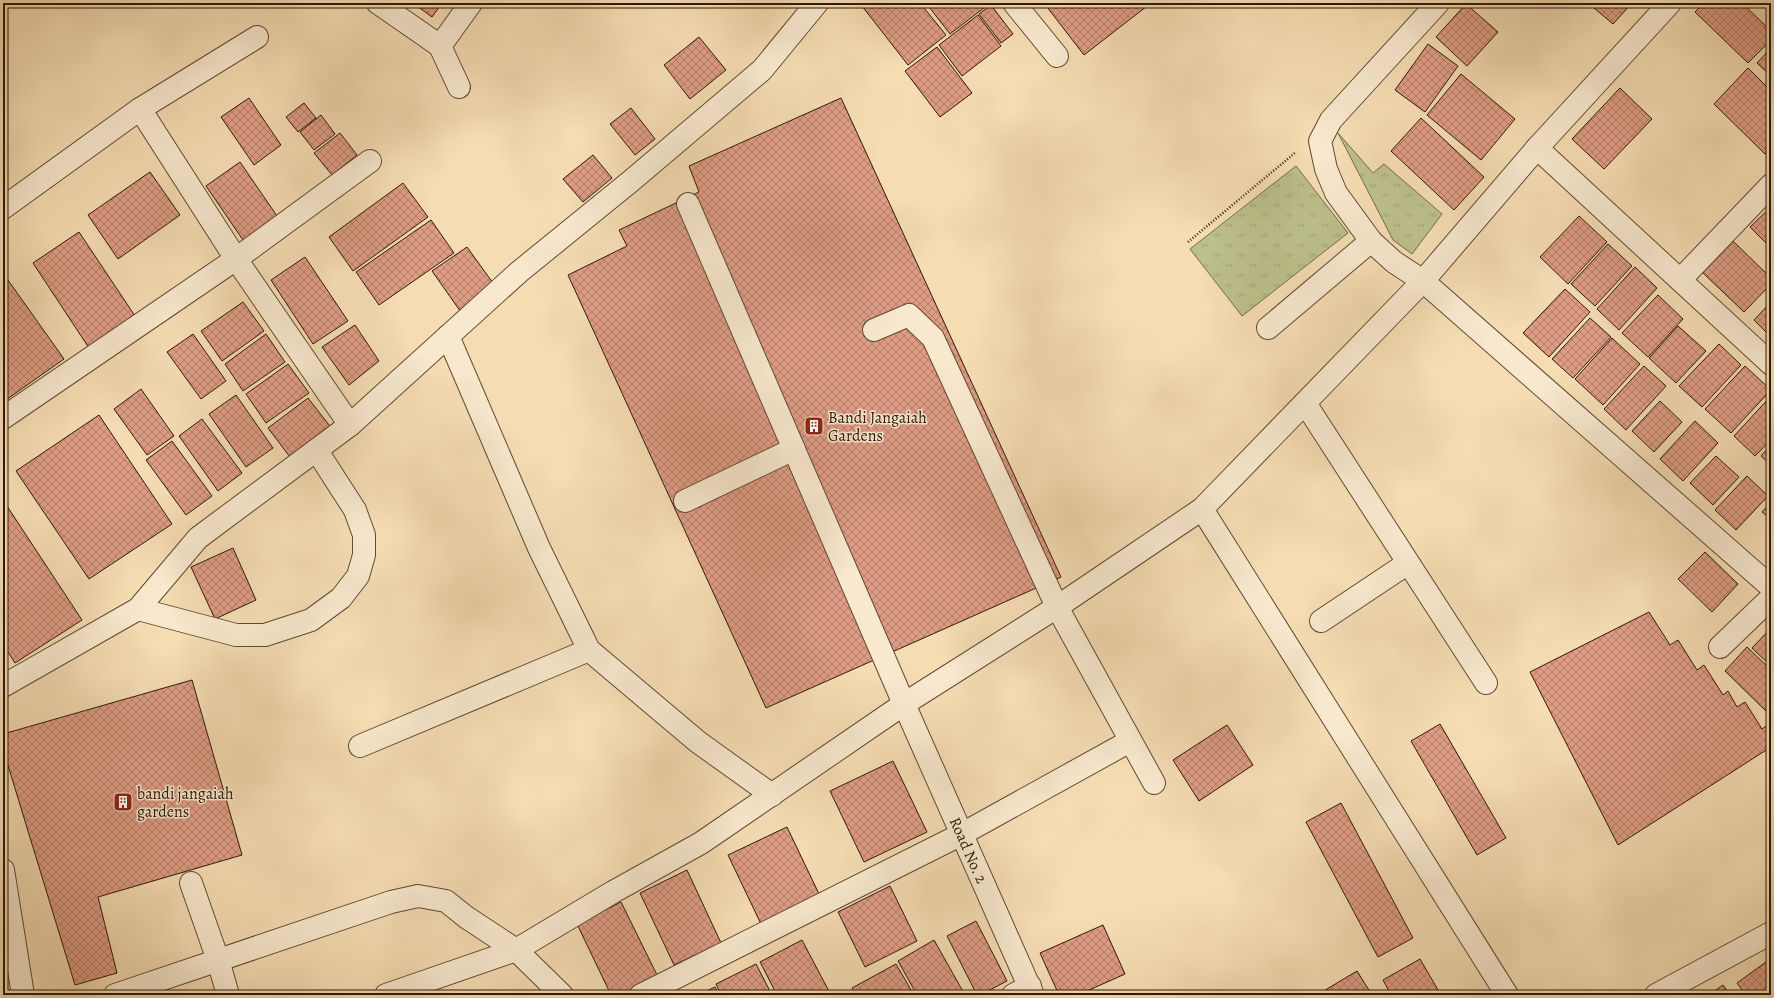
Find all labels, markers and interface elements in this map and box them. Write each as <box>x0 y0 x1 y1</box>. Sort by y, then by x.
place label: Bandi Jangaiah Gardens <box>828 407 927 447</box>
building icon: Bandi Jangaiah Gardens <box>803 415 825 437</box>
place label: bandi jangaiah gardens <box>137 783 234 823</box>
building icon: bandi jangaiah gardens <box>112 791 134 813</box>
street label: Road No. 2 <box>944 814 993 887</box>

